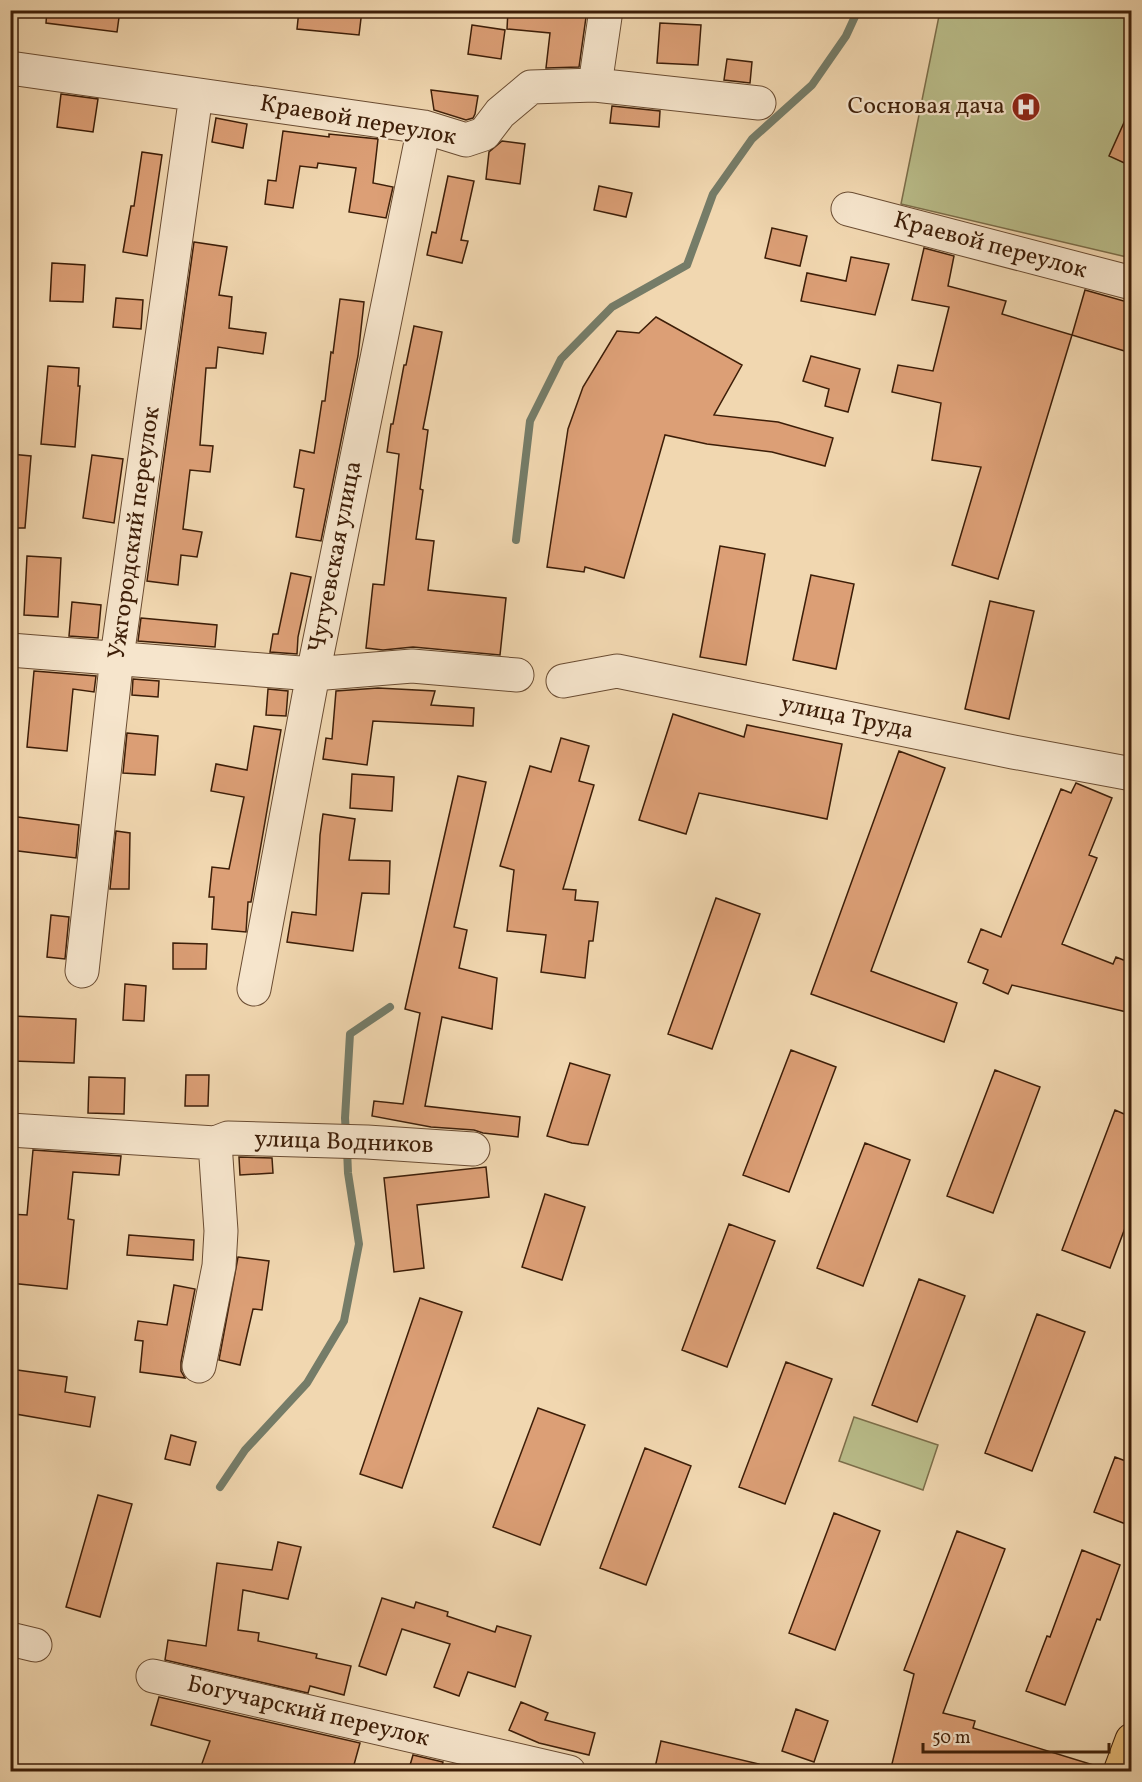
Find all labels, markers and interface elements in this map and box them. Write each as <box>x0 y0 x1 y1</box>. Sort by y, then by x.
street label: Краевой переулок <box>257 87 459 155</box>
place label: Сосновая дача <box>848 90 1005 124</box>
hospital icon: Сосновая дача <box>1010 91 1042 123</box>
street label: Краевой переулок <box>890 204 1091 288</box>
street label: Ужгородский переулок <box>100 404 170 662</box>
street label: Чугуевская улица <box>301 458 371 656</box>
street label: улица Труда <box>777 687 917 749</box>
street label: улица Водников <box>254 1123 434 1163</box>
street label: Богучарский переулок <box>183 1668 433 1756</box>
scale bar <box>923 1716 1109 1754</box>
text: 50 m <box>932 1726 971 1751</box>

